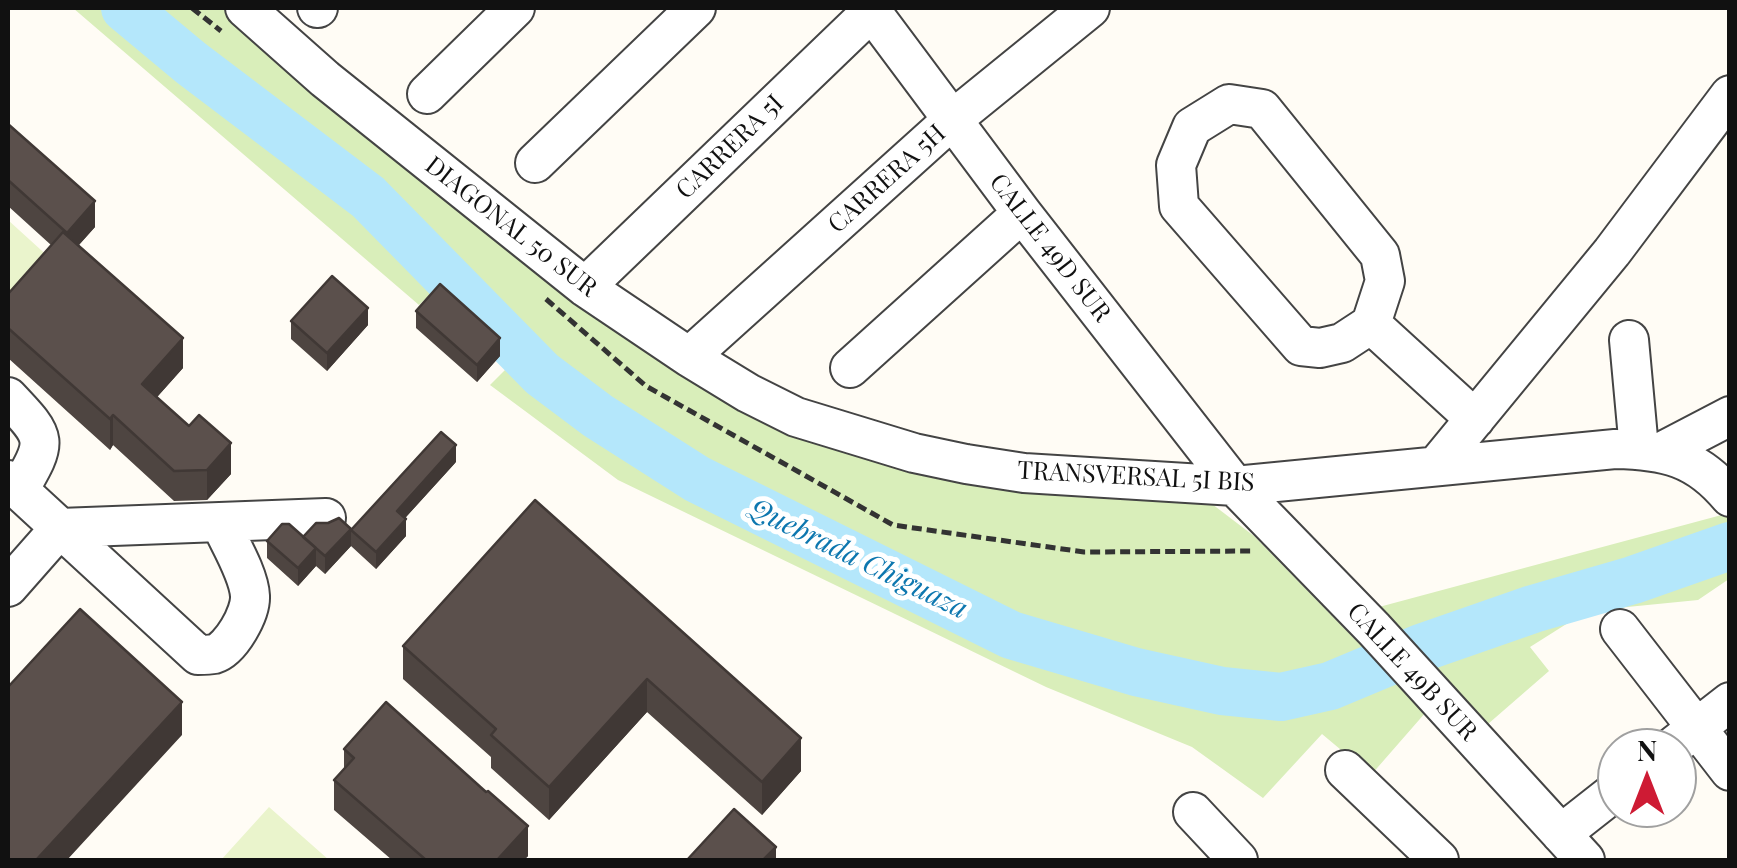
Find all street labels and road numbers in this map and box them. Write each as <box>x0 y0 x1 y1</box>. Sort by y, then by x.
street label: CARRERA 5I <box>670 89 790 205</box>
street label: CARRERA 5H <box>822 118 952 240</box>
street label: DIAGONAL 50 SUR <box>419 151 603 303</box>
street label: CALLE 49D SUR <box>983 168 1117 328</box>
street label: TRANSVERSAL 5I BIS <box>1017 456 1255 498</box>
street label: CALLE 49B SUR <box>1341 597 1483 747</box>

